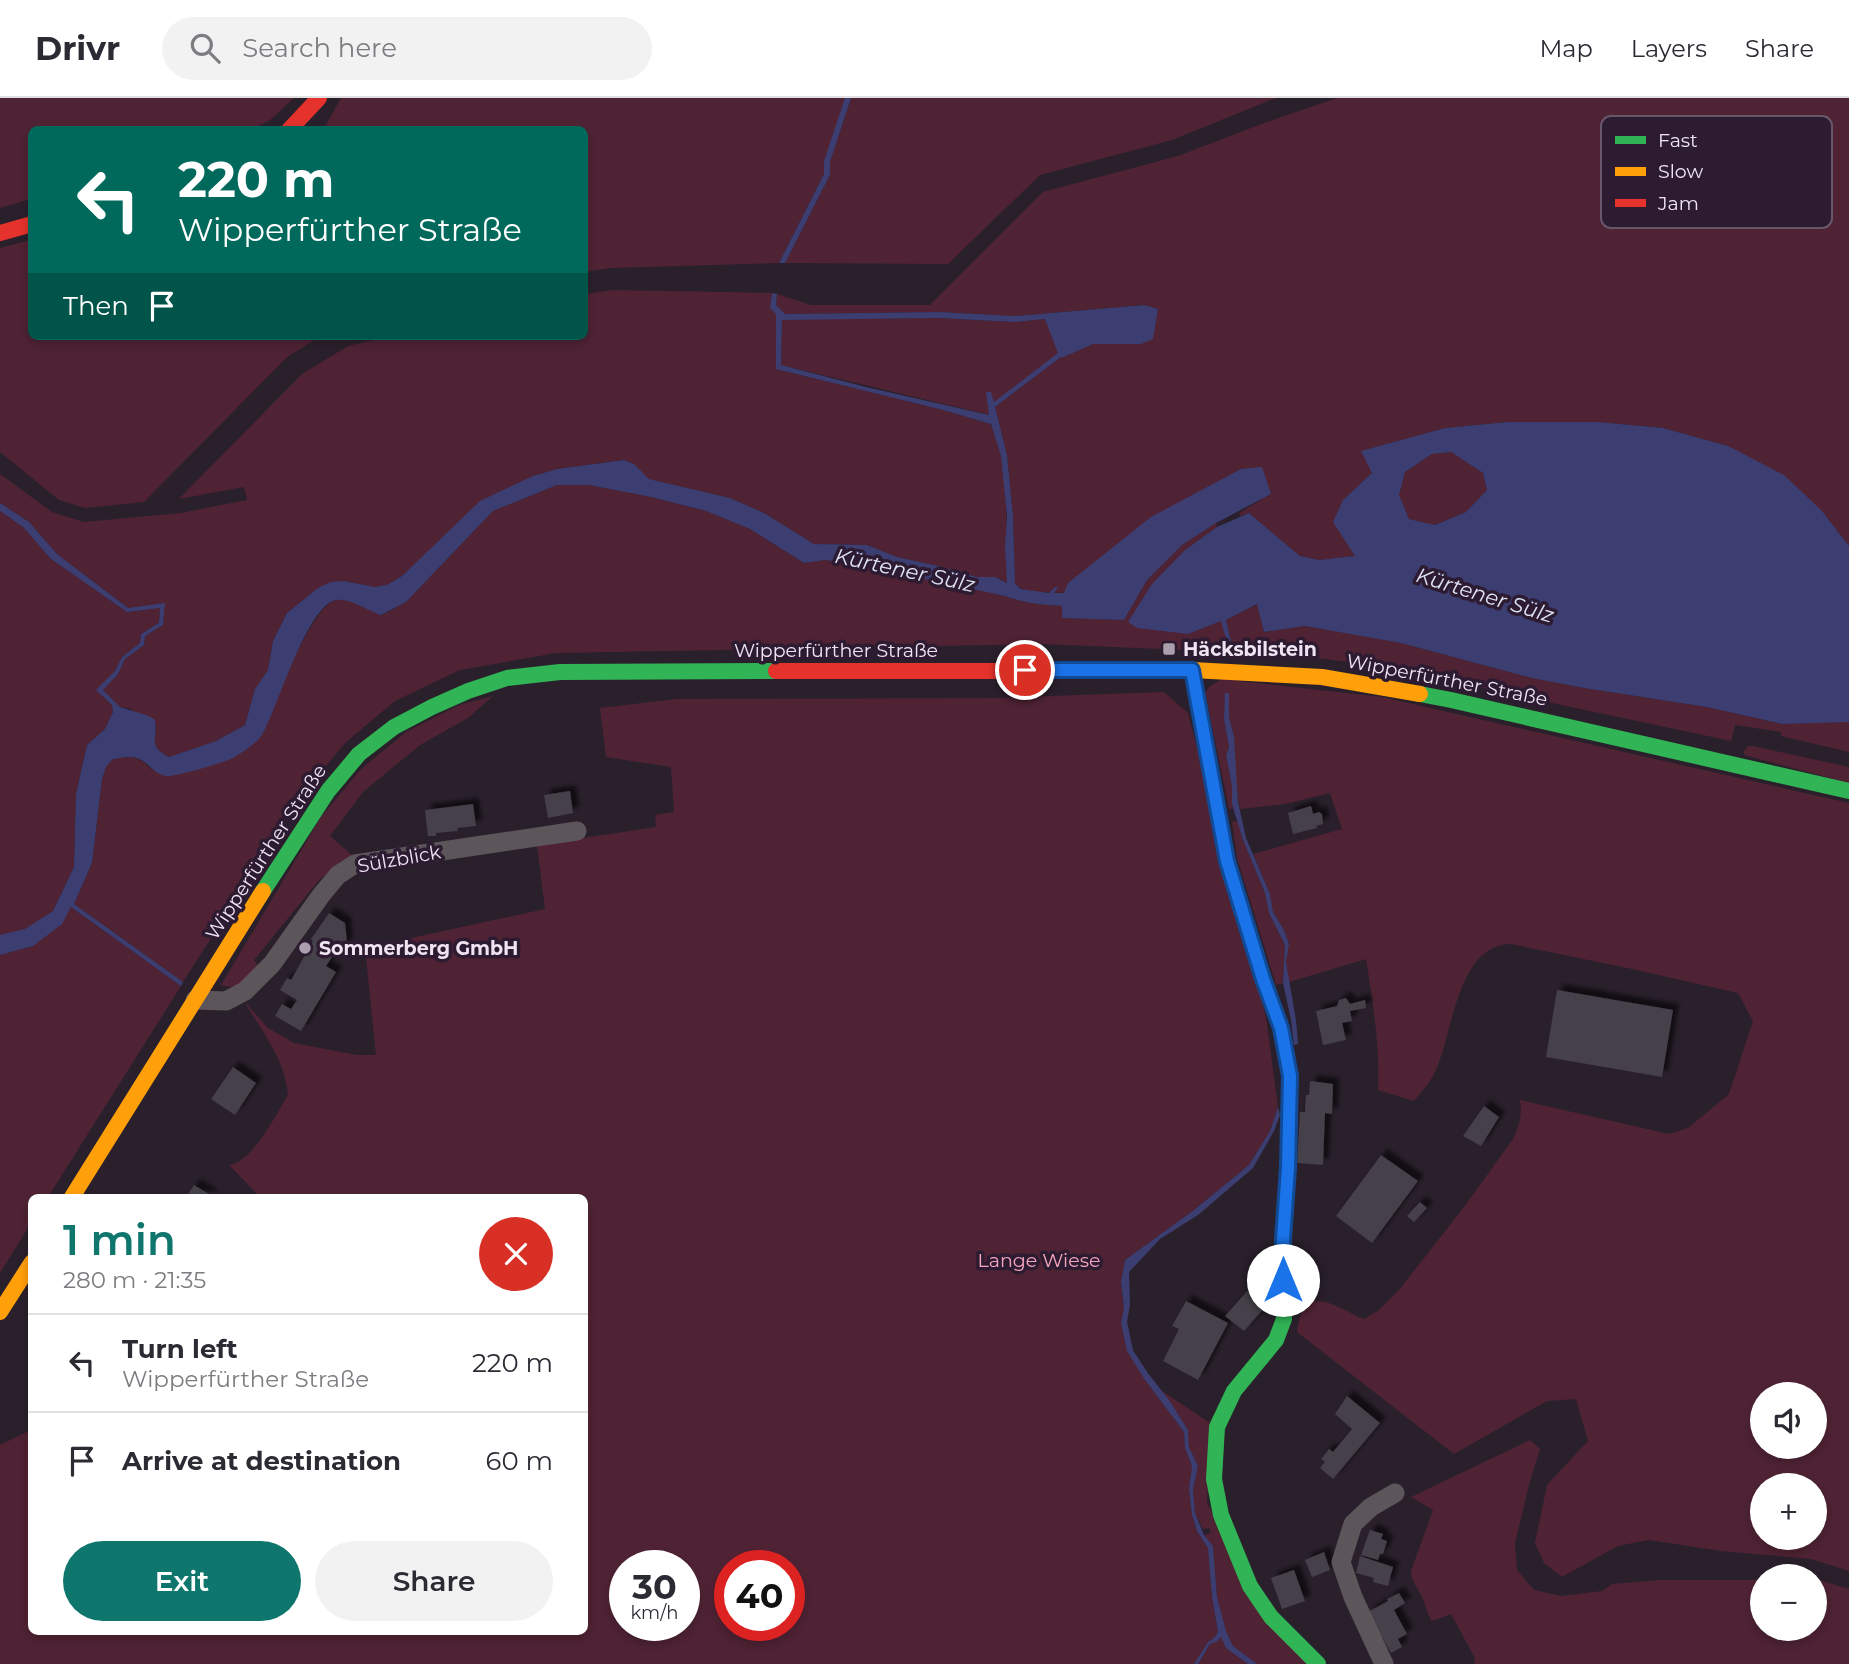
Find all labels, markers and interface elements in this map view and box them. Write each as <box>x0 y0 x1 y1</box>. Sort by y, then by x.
search box <box>162 17 652 80</box>
text: Drivr <box>35 28 120 68</box>
icon: search <box>186 29 224 67</box>
text: Search here <box>242 32 397 64</box>
text: Map <box>1539 34 1593 63</box>
text: Layers <box>1631 34 1707 63</box>
text: Share <box>1745 34 1814 63</box>
legend <box>1601 116 1832 228</box>
text: Fast <box>1658 129 1698 152</box>
text: 220 m <box>178 150 334 209</box>
icon: left <box>63 154 154 245</box>
text: Slow <box>1658 160 1703 183</box>
text: Jam <box>1657 192 1699 215</box>
text: Wipperfürther Straße <box>178 210 522 249</box>
icon: arrive <box>143 287 181 325</box>
text: Then <box>63 290 129 322</box>
water label: Kürtener Sülz <box>833 543 978 597</box>
water label: Kürtener Sülz <box>1413 562 1557 628</box>
place label: Häcksbilstein <box>1183 638 1317 661</box>
street label: Wipperfürther Straße <box>734 639 938 662</box>
pin <box>995 640 1055 700</box>
marker: Häcksbilstein <box>1161 641 1177 657</box>
street label: Wipperfürther Straße <box>1345 649 1549 711</box>
icon: arrive <box>1006 651 1044 689</box>
street label: Wipperfürther Straße <box>201 760 331 944</box>
street label: Sülzblick <box>355 840 443 878</box>
place label: Sommerberg GmbH <box>319 937 518 960</box>
marker: Sommerberg GmbH <box>297 940 313 956</box>
text: 1 min <box>63 1214 176 1266</box>
button: close <box>479 1217 553 1291</box>
position arrow <box>1246 1243 1320 1317</box>
park label: Lange Wiese <box>978 1249 1100 1272</box>
text: 280 m · 21:35 <box>63 1266 206 1294</box>
text: Turn left <box>122 1333 238 1365</box>
icon: left <box>63 1344 101 1382</box>
text: 220 m <box>472 1347 553 1379</box>
text: Wipperfürther Straße <box>122 1365 369 1393</box>
map controls <box>1750 1382 1827 1641</box>
button: sound <box>1750 1382 1827 1459</box>
icon: arrive <box>63 1442 101 1480</box>
text: Arrive at destination <box>122 1445 401 1477</box>
text: 60 m <box>486 1445 553 1477</box>
button: + <box>1750 1473 1827 1550</box>
button: Exit <box>63 1541 301 1621</box>
button: Share <box>315 1541 553 1621</box>
speed limit sign: 40 <box>714 1550 805 1641</box>
button: − <box>1750 1564 1827 1641</box>
text: 30 <box>632 1565 677 1608</box>
text: km/h <box>630 1602 679 1624</box>

